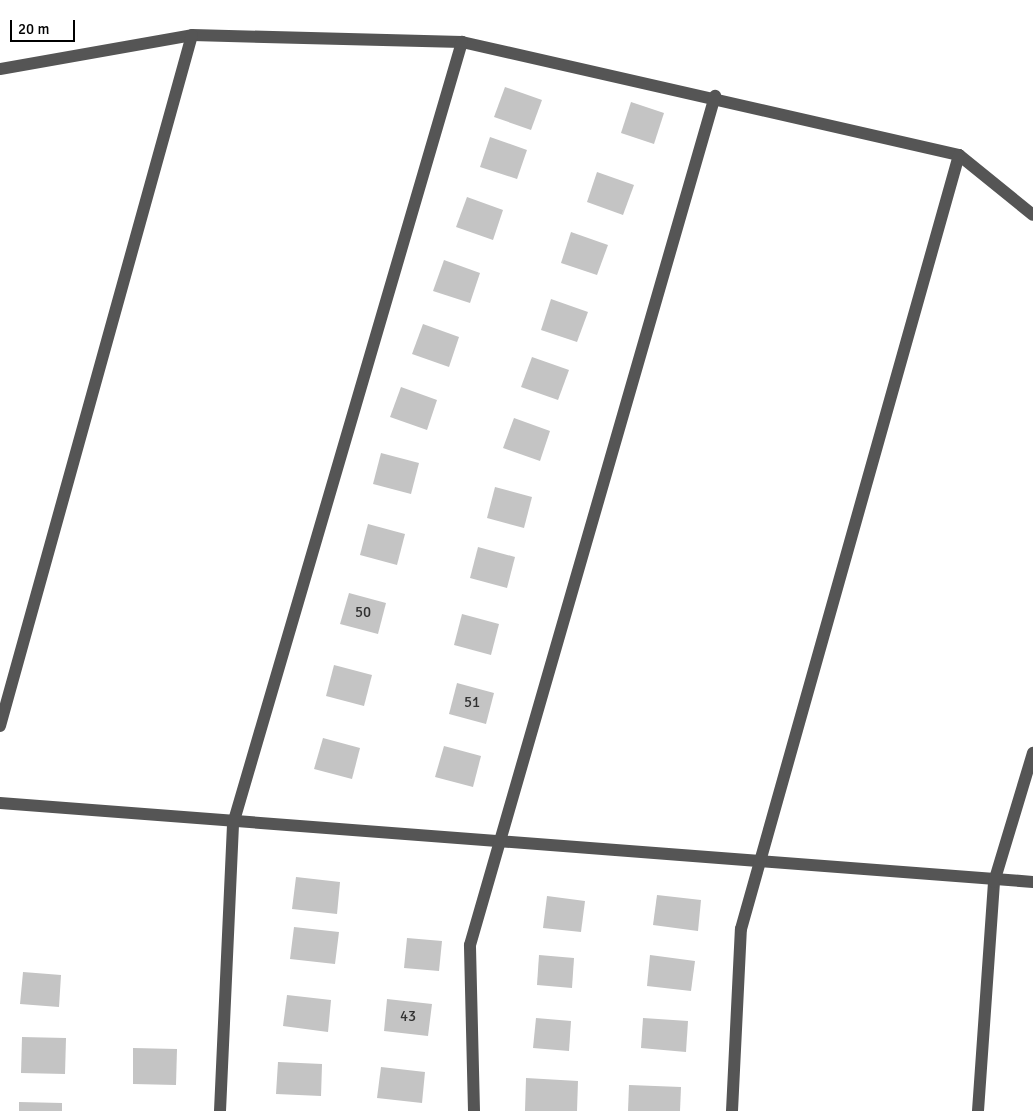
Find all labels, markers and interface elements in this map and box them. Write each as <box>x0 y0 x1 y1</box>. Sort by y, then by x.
scale bar <box>12 10 78 42</box>
text: 20 m <box>18 20 49 38</box>
house number: 50 <box>355 604 371 622</box>
house number: 51 <box>464 694 480 712</box>
house number: 43 <box>400 1008 416 1026</box>

